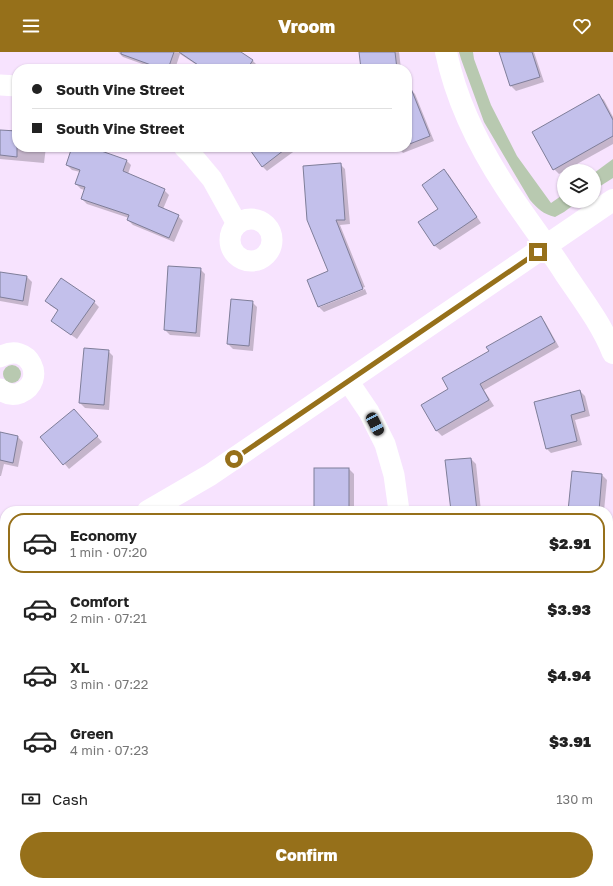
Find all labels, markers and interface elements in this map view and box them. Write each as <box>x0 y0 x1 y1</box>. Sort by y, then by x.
icon: menu <box>20 15 42 37</box>
text: Vroom <box>278 15 335 37</box>
icon: heart <box>571 15 593 37</box>
text: South Vine Street <box>56 80 184 98</box>
text: South Vine Street <box>56 119 184 137</box>
map controls <box>557 164 601 208</box>
button: layers <box>557 164 601 208</box>
route end <box>529 243 547 261</box>
car <box>364 411 386 437</box>
route start <box>225 450 243 468</box>
icon: car <box>22 525 58 561</box>
text: Economy <box>70 526 137 544</box>
text: $2.91 <box>549 534 591 552</box>
text: 1 min · 07:20 <box>70 544 147 560</box>
icon: car <box>22 591 58 627</box>
text: Comfort <box>70 592 129 610</box>
text: $3.93 <box>547 600 591 618</box>
text: 2 min · 07:21 <box>70 610 147 626</box>
icon: car <box>22 657 58 693</box>
text: XL <box>70 658 89 676</box>
text: $4.94 <box>547 666 591 684</box>
text: 3 min · 07:22 <box>70 676 148 692</box>
icon: car <box>22 723 58 759</box>
text: Green <box>70 724 113 742</box>
text: $3.91 <box>549 732 591 750</box>
text: 4 min · 07:23 <box>70 742 149 758</box>
icon: cash <box>20 788 42 810</box>
text: Cash <box>52 790 88 808</box>
text: 130 m <box>556 791 593 807</box>
button: Confirm <box>20 832 593 878</box>

